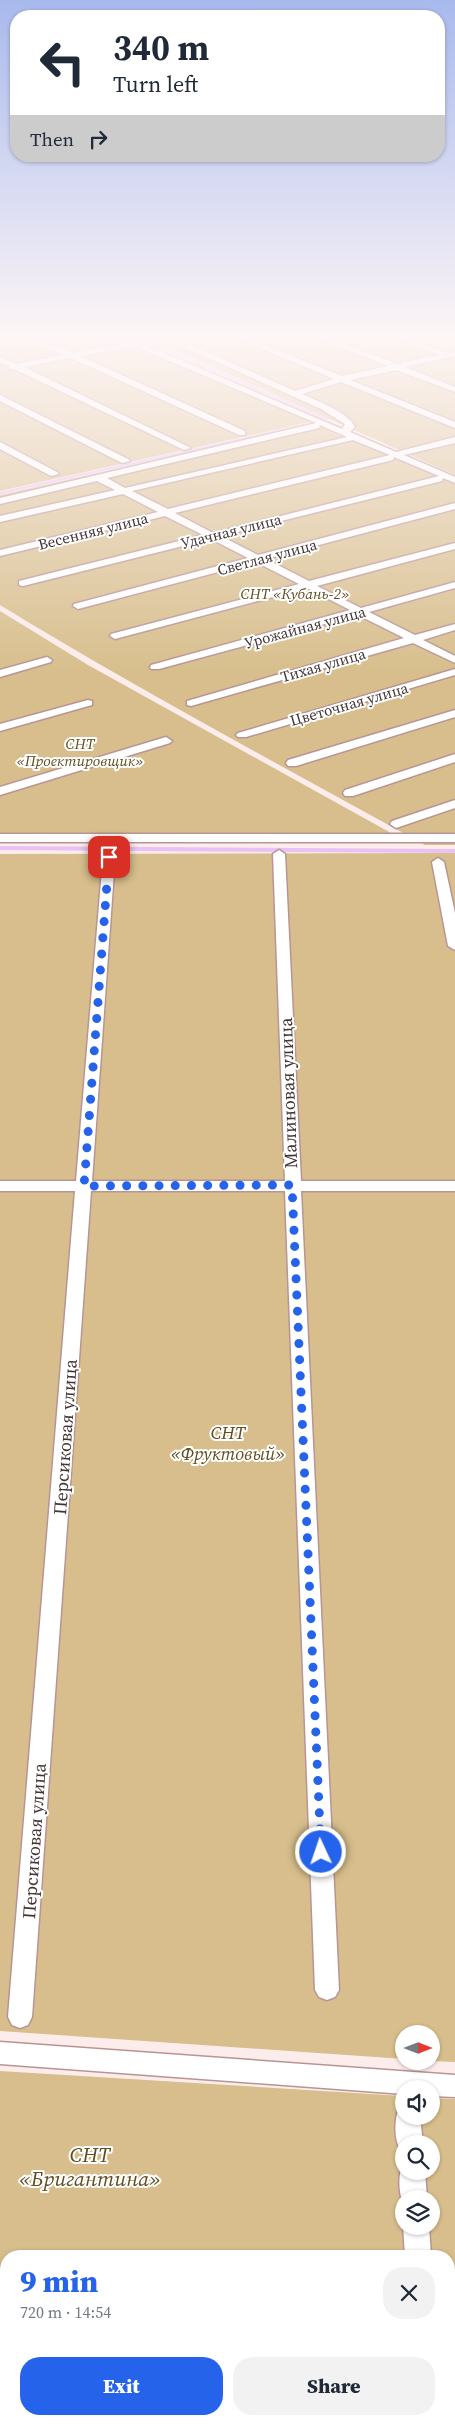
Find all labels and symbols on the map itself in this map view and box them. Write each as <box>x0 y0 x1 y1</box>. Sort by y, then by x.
street label: Весенняя улица <box>36 507 151 555</box>
street label: Удачная улица <box>178 508 284 554</box>
street label: Светлая улица <box>215 534 319 580</box>
park label: СНТ «Кубань-2» <box>241 583 349 604</box>
street label: Урожайная улица <box>242 601 368 653</box>
street label: Тихая улица <box>278 643 368 687</box>
street label: Цветочная улица <box>287 677 411 731</box>
park label: СНТ «Проектировщик» <box>16 733 144 771</box>
pin <box>88 836 130 878</box>
street label: Малиновая улица <box>273 1016 303 1169</box>
street label: Персиковая улица <box>47 1358 83 1516</box>
park label: СНТ «Фруктовый» <box>171 1420 285 1466</box>
street label: Персиковая улица <box>16 1762 52 1920</box>
position arrow <box>294 1825 346 1877</box>
north arrow <box>395 2025 440 2070</box>
park label: СНТ «Бригантина» <box>19 2140 161 2193</box>

